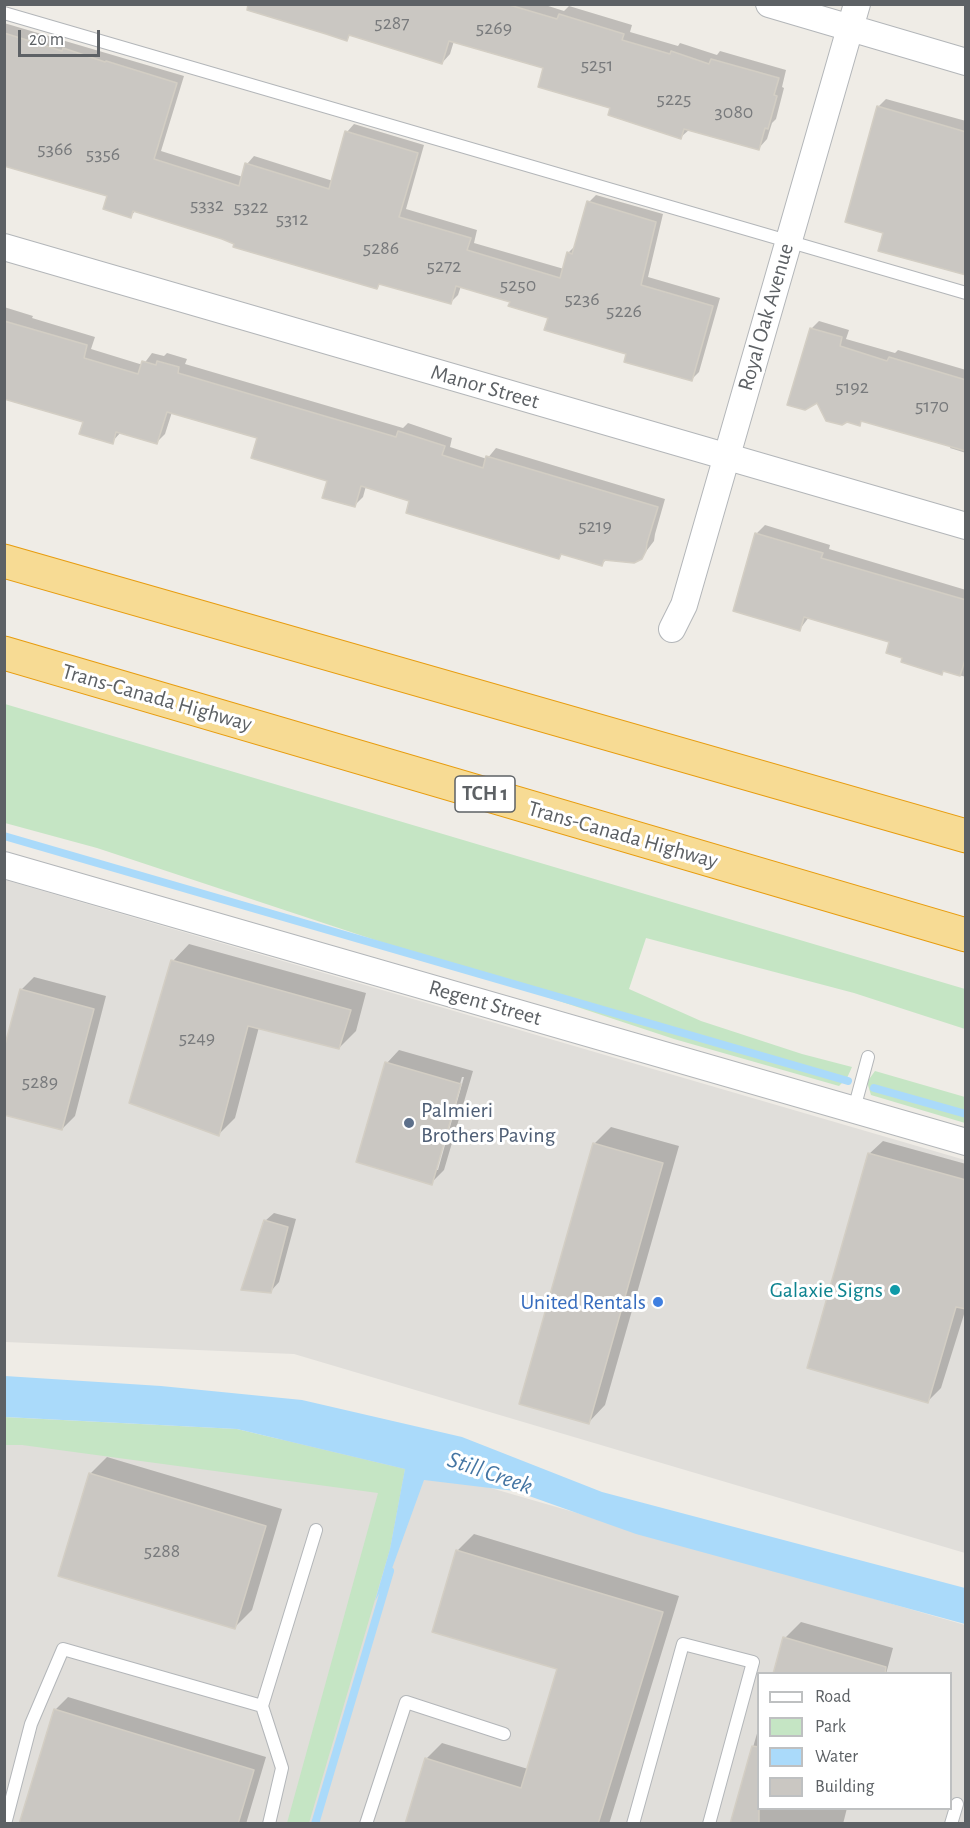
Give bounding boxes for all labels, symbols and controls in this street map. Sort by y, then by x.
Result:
house number: 5287 [374,11,410,35]
house number: 5269 [476,16,512,40]
scale bar [21,18,104,56]
text: 20 m [29,31,64,49]
house number: 5251 [581,53,613,77]
house number: 5225 [657,87,691,111]
house number: 3080 [715,100,753,124]
house number: 5366 [37,137,73,161]
house number: 5356 [86,142,120,166]
house number: 5332 [190,193,224,217]
house number: 5322 [234,195,268,219]
house number: 5312 [276,207,308,231]
house number: 5286 [363,236,399,260]
street label: Royal Oak Avenue [732,240,800,394]
house number: 5272 [427,254,461,278]
house number: 5250 [500,273,536,297]
house number: 5236 [564,287,600,311]
house number: 5226 [606,299,642,323]
street label: Manor Street [428,359,542,415]
house number: 5192 [835,375,869,399]
house number: 5170 [915,394,949,418]
house number: 5219 [578,514,612,538]
street label: Trans-Canada Highway [59,658,255,738]
road number: TCH 1 [455,776,515,812]
street label: Trans-Canada Highway [525,795,721,875]
street label: Regent Street [426,974,544,1032]
house number: 5249 [179,1026,215,1050]
house number: 5289 [22,1070,58,1094]
place label: Palmieri Brothers Paving [421,1097,555,1148]
marker: Palmieri Brothers Paving [402,1116,416,1130]
place label: Galaxie Signs [770,1277,883,1303]
marker: Galaxie Signs [888,1283,902,1297]
place label: United Rentals [520,1289,646,1315]
marker: United Rentals [651,1295,665,1309]
water label: Still Creek [444,1445,536,1501]
house number: 5288 [144,1539,180,1563]
legend [757,1672,952,1810]
text: Road [815,1688,851,1706]
text: Park [815,1718,846,1736]
text: Water [815,1748,858,1766]
text: Building [815,1778,874,1796]

